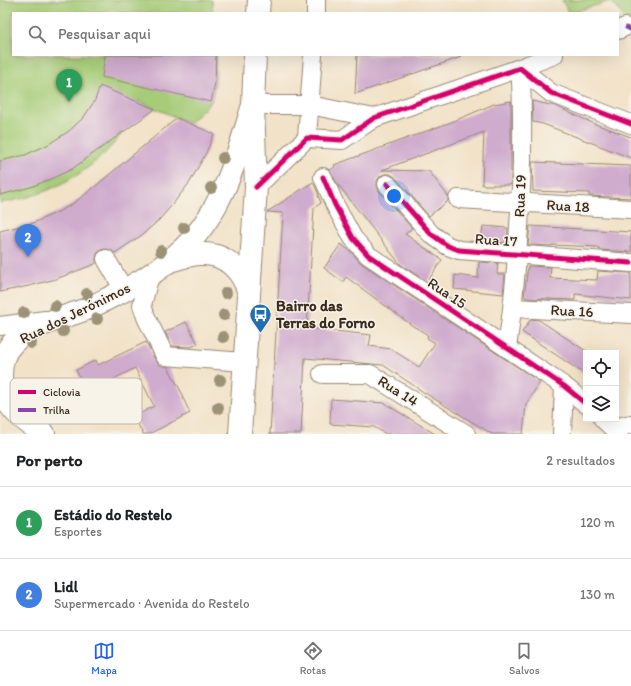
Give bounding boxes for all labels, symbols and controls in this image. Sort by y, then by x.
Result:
search box [12,12,619,56]
icon: search [26,23,48,45]
text: Pesquisar aqui [58,25,151,43]
pin: 1 [56,69,82,102]
street label: Rua 19 [510,174,530,218]
your location [384,186,404,206]
street label: Rua 18 [546,196,590,216]
pin: 2 [15,224,41,257]
street label: Rua 17 [474,230,518,250]
street label: Rua 15 [424,274,470,313]
street label: Rua dos Jerónimos [17,278,134,348]
place label: Bairro das Terras do Forno [275,297,376,332]
street label: Rua 16 [550,301,594,321]
bus stop icon: Bairro das Terras do Forno [248,302,274,335]
map controls [583,350,619,422]
button: locate [583,350,619,386]
street label: Rua 14 [375,372,421,410]
legend [10,378,142,424]
text: Ciclovia [43,386,81,399]
button: layers [583,386,619,422]
text: Trilha [43,404,71,417]
text: Por perto [16,450,83,470]
text: 2 resultados [546,453,615,468]
text: Estádio do Restelo [54,506,172,524]
text: 1 [26,515,32,530]
text: 120 m [580,515,615,530]
text: Esportes [54,524,102,539]
text: Lidl [54,578,78,596]
text: 2 [26,587,32,602]
text: 130 m [580,587,615,602]
text: Supermercado · Avenida do Restelo [54,596,250,611]
tab: Mapa [91,640,117,677]
tab: Rotas [300,640,326,677]
tab: Salvos [509,640,540,677]

